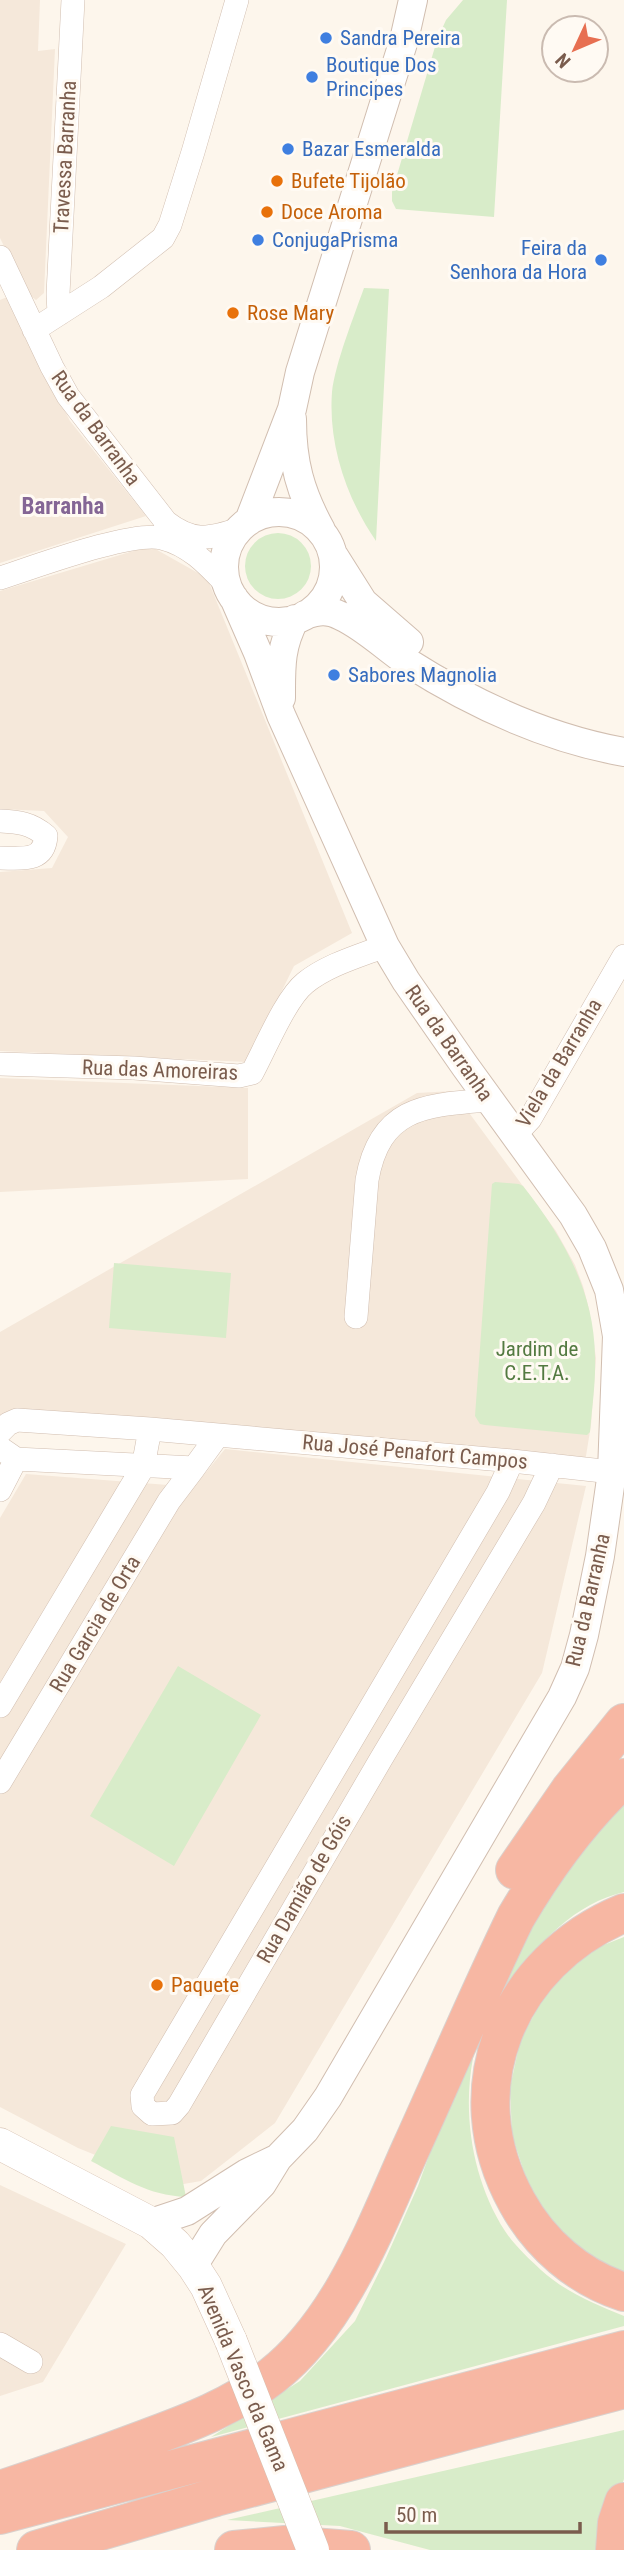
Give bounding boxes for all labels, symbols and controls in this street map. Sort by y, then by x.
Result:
north arrow [540,14,610,84]
place label: Sandra Pereira [340,26,461,50]
marker: Sandra Pereira [318,30,334,46]
text: N [551,48,575,73]
place label: Boutique Dos Principes [326,53,437,101]
marker: Boutique Dos Principes [304,69,320,85]
street label: Travessa Barranha [49,80,81,234]
place label: Bazar Esmeralda [302,137,441,161]
marker: Bazar Esmeralda [280,141,296,157]
place label: Bufete Tijolão [291,169,406,193]
marker: Bufete Tijolão [269,173,285,189]
place label: Doce Aroma [281,200,383,224]
marker: Doce Aroma [259,204,275,220]
place label: ConjugaPrisma [272,228,398,252]
marker: ConjugaPrisma [250,232,266,248]
place label: Feira da Senhora da Hora [450,236,587,284]
marker: Feira da Senhora da Hora [593,252,609,268]
place label: Rose Mary [247,301,334,325]
marker: Rose Mary [225,305,241,321]
street label: Rua da Barranha [46,366,146,490]
district label: Barranha [22,493,105,520]
place label: Sabores Magnolia [348,663,497,687]
marker: Sabores Magnolia [326,667,342,683]
street label: Rua da Barranha [400,980,498,1106]
street label: Viela da Barranha [511,994,607,1132]
street label: Rua das Amoreiras [82,1055,238,1085]
park label: Jardim de C.E.T.A. [496,1337,578,1385]
street label: Rua José Penafort Campos [301,1430,529,1474]
street label: Rua da Barranha [561,1531,615,1669]
street label: Rua Garcia de Orta [45,1551,145,1697]
street label: Rua Damião de Góis [252,1811,356,1967]
place label: Paquete [171,1973,239,1997]
marker: Paquete [149,1977,165,1993]
street label: Avenida Vasco da Gama [193,2281,293,2475]
scale bar [386,2490,580,2534]
text: 50 m [396,2503,437,2527]

